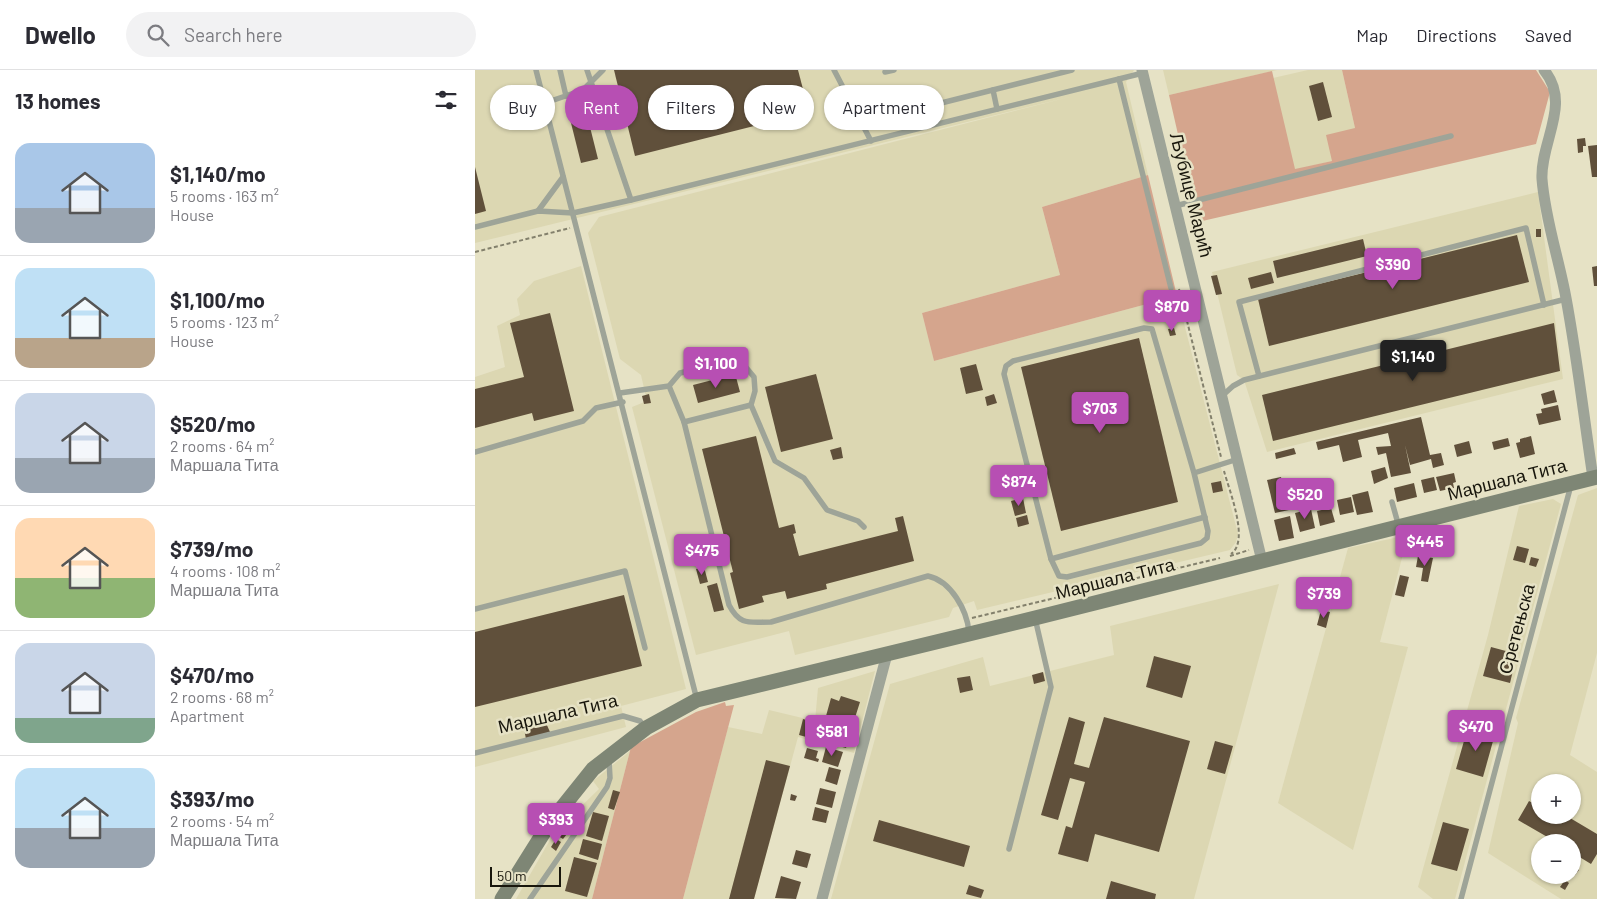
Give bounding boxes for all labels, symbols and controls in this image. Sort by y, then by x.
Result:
search box [126,12,476,57]
text: Dwello [25,20,96,49]
icon: search [144,21,172,49]
text: Search here [184,23,283,46]
text: Map [1356,24,1388,46]
text: Directions [1416,24,1497,46]
text: Saved [1525,24,1572,46]
chip: Buy [490,85,555,130]
chip: Rent [565,85,638,130]
chip: Filters [648,85,734,130]
chip: New [744,85,814,130]
chip: Apartment [824,85,944,130]
icon: filters [432,86,460,114]
text: 13 homes [15,88,100,113]
street label: Љубице Марић [1166,130,1218,259]
text: $1,140/mo [170,161,266,186]
icon: home [55,163,115,223]
text: 5 rooms · 163 m² [170,186,279,205]
text: House [170,205,214,224]
pin: $390 [1363,248,1423,290]
text: $390 [1375,254,1411,273]
text: $1,100/mo [170,287,265,312]
icon: home [55,288,115,348]
pin: $870 [1142,290,1202,332]
text: $870 [1155,296,1189,315]
text: 5 rooms · 123 m² [170,312,279,331]
text: House [170,331,214,350]
pin: $1,140 [1372,340,1454,382]
pin: $1,100 [675,346,757,389]
text: $1,140 [1391,346,1435,365]
text: $1,100 [695,353,737,372]
pin: $703 [1070,392,1130,434]
text: $703 [1083,398,1117,417]
text: $520/mo [170,411,256,436]
icon: home [55,413,115,473]
text: 2 rooms · 64 m² [170,436,274,455]
street label: Маршала Тита [1445,453,1570,504]
text: Маршала Тита [170,455,279,474]
pin: $874 [989,464,1049,507]
text: $874 [1001,471,1037,490]
pin: $520 [1275,478,1335,520]
text: $520 [1287,484,1323,503]
pin: $445 [1395,524,1455,567]
text: $445 [1406,531,1444,550]
pin: $475 [672,534,732,576]
text: $739/mo [170,536,253,561]
icon: home [55,538,115,598]
text: $475 [685,540,719,559]
street label: Маршала Тита [1053,552,1178,603]
text: 4 rooms · 108 m² [170,561,281,580]
pin: $739 [1294,576,1354,619]
text: Маршала Тита [170,580,279,599]
street label: Сретењска [1493,580,1539,676]
text: $739 [1307,583,1341,602]
text: $470/mo [170,662,254,687]
icon: home [55,663,115,723]
text: 2 rooms · 68 m² [170,687,274,706]
street label: Маршала Тита [496,688,621,737]
text: Apartment [170,706,245,725]
pin: $470 [1446,710,1506,752]
pin: $581 [802,714,862,757]
text: $470 [1459,716,1493,735]
text: $581 [816,721,848,740]
map controls [1531,774,1581,884]
button: + [1531,774,1581,824]
text: $393/mo [170,786,254,811]
icon: home [55,788,115,848]
pin: $393 [526,802,586,845]
text: $393 [539,809,573,828]
text: 2 rooms · 54 m² [170,811,274,830]
text: Маршала Тита [170,830,279,849]
button: − [1531,834,1581,884]
scale bar [490,864,561,887]
text: 50 m [497,867,526,884]

